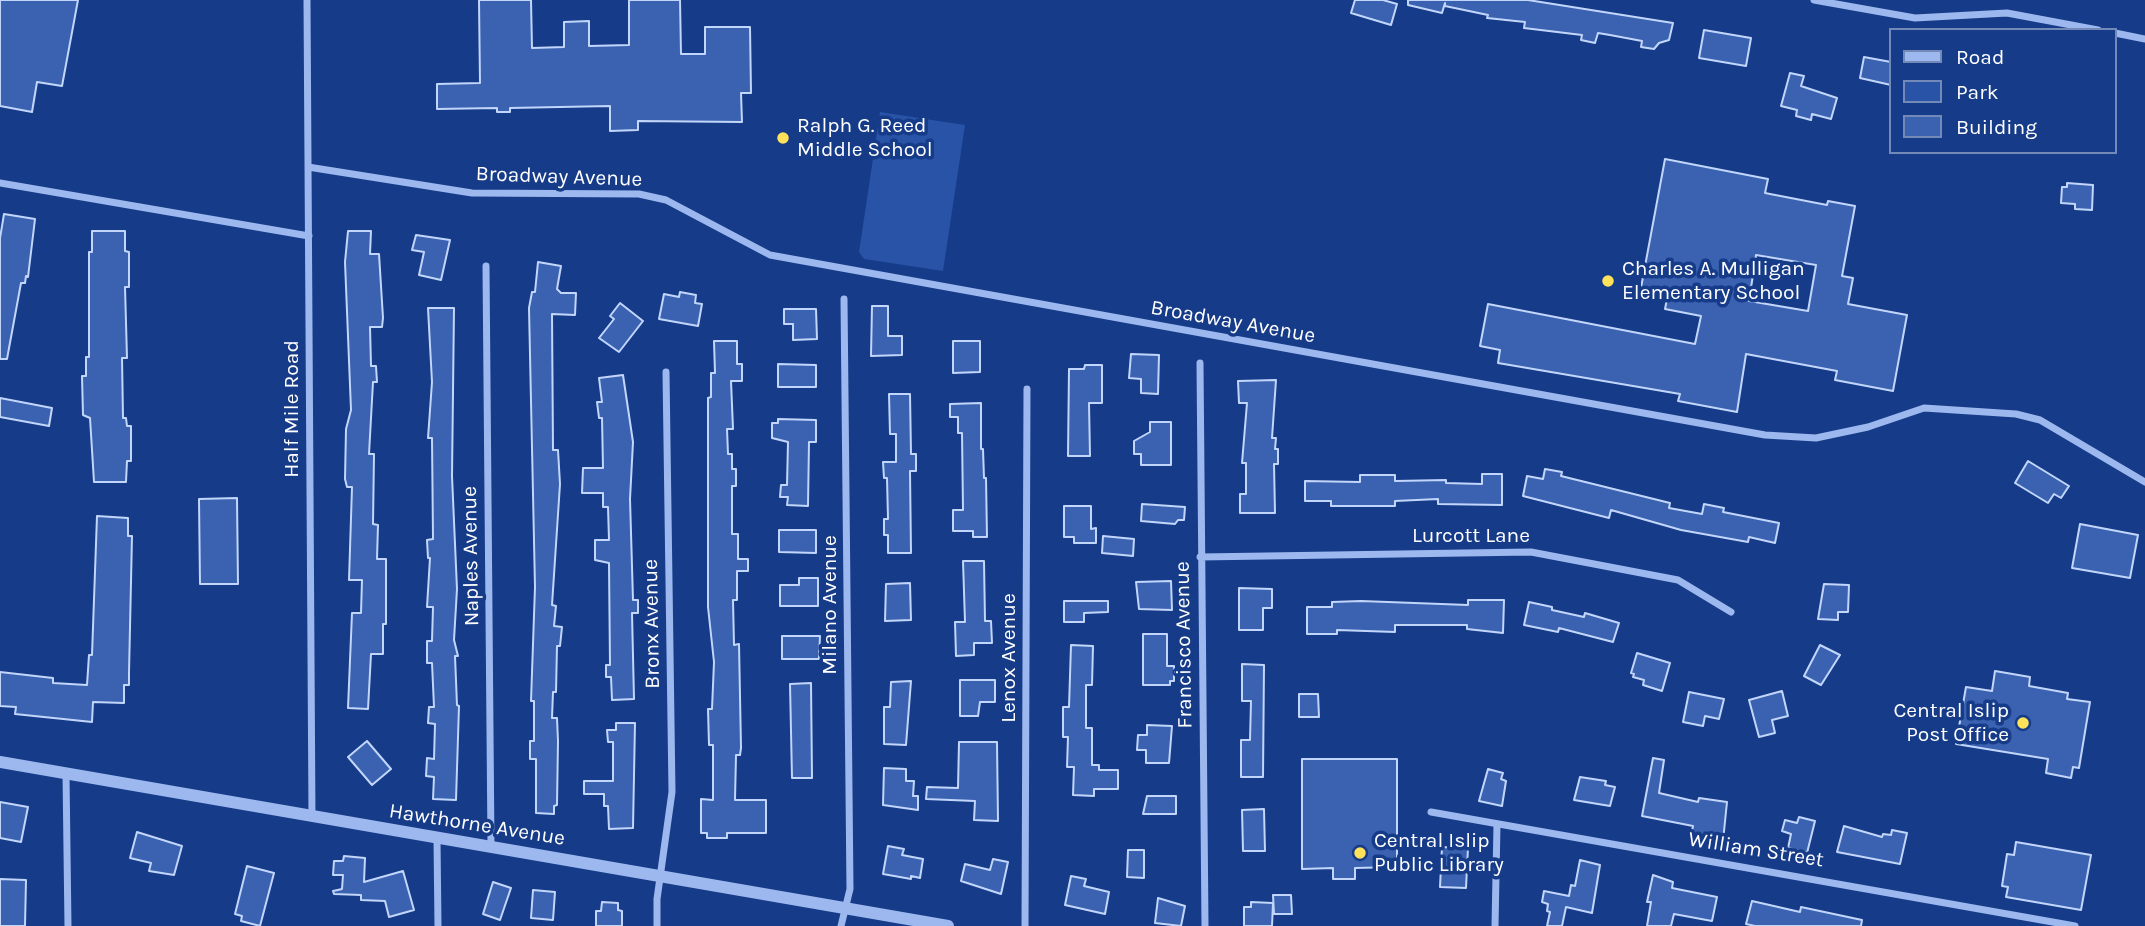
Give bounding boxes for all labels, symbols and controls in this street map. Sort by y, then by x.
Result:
legend [1890,28,2117,154]
text: Road [1956,45,2004,69]
text: Park [1956,80,1999,104]
place label: Ralph G. Reed Middle School [797,113,933,163]
text: Building [1956,115,2037,139]
marker: Ralph G. Reed Middle School [775,130,791,146]
street label: Broadway Avenue [475,161,643,193]
place label: Charles A. Mulligan Elementary School [1622,256,1805,306]
marker: Charles A. Mulligan Elementary School [1600,273,1616,289]
street label: Broadway Avenue [1149,295,1317,349]
street label: Half Mile Road [279,340,305,478]
street label: Naples Avenue [457,486,485,626]
street label: Lurcott Lane [1412,523,1530,549]
street label: Milano Avenue [817,535,843,675]
street label: Bronx Avenue [638,559,666,689]
street label: Francisco Avenue [1170,561,1198,729]
street label: Lenox Avenue [996,593,1022,723]
place label: Central Islip Post Office [1893,698,2009,748]
marker: Central Islip Post Office [2015,715,2031,731]
street label: Hawthorne Avenue [387,799,567,851]
street label: William Street [1686,827,1826,873]
place label: Central Islip Public Library [1374,828,1504,878]
marker: Central Islip Public Library [1352,845,1368,861]

